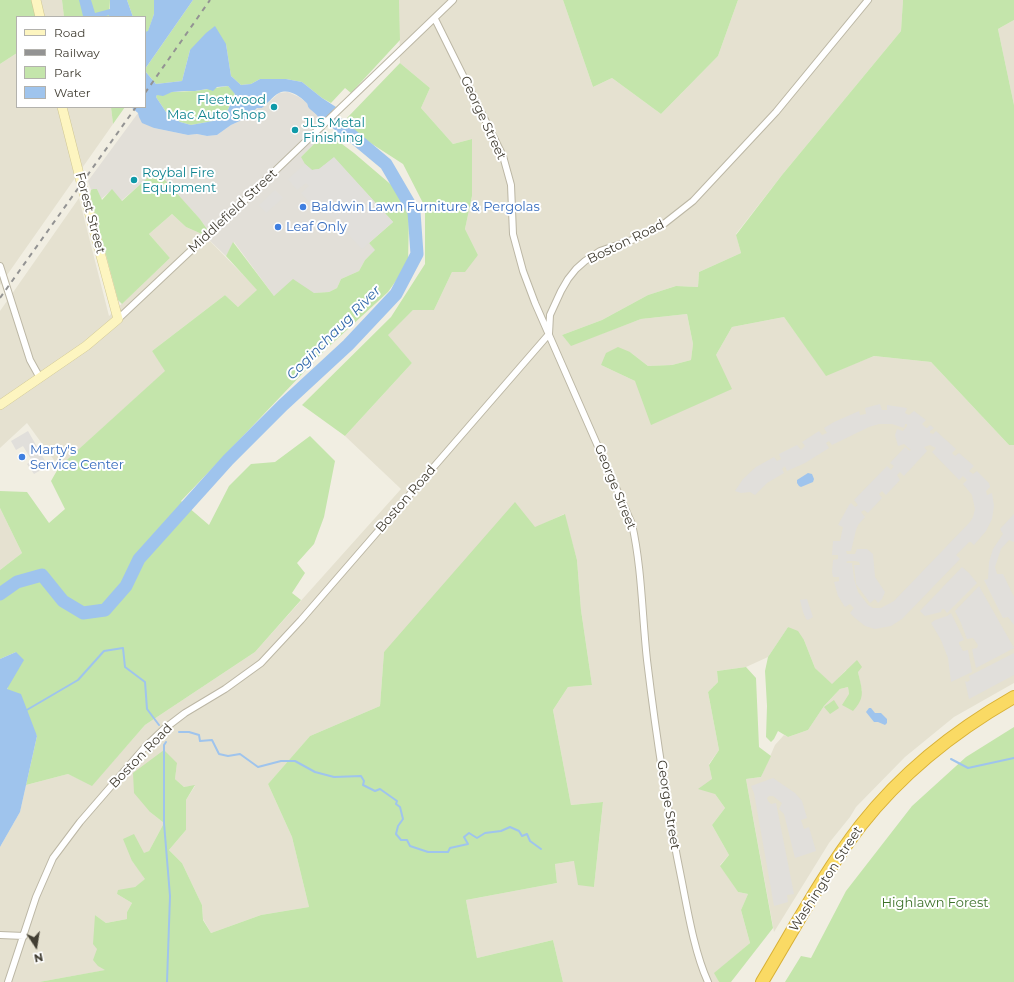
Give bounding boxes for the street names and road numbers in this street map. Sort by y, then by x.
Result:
street label: George Street [457,74,509,162]
street label: Middlefield Street [185,166,281,256]
street label: Forest Street [72,171,108,255]
street label: Boston Road [585,217,667,267]
street label: George Street [591,442,639,532]
street label: Boston Road [373,462,439,536]
street label: Boston Road [106,720,176,792]
street label: George Street [653,759,683,851]
street label: Washington Street [786,823,866,935]

